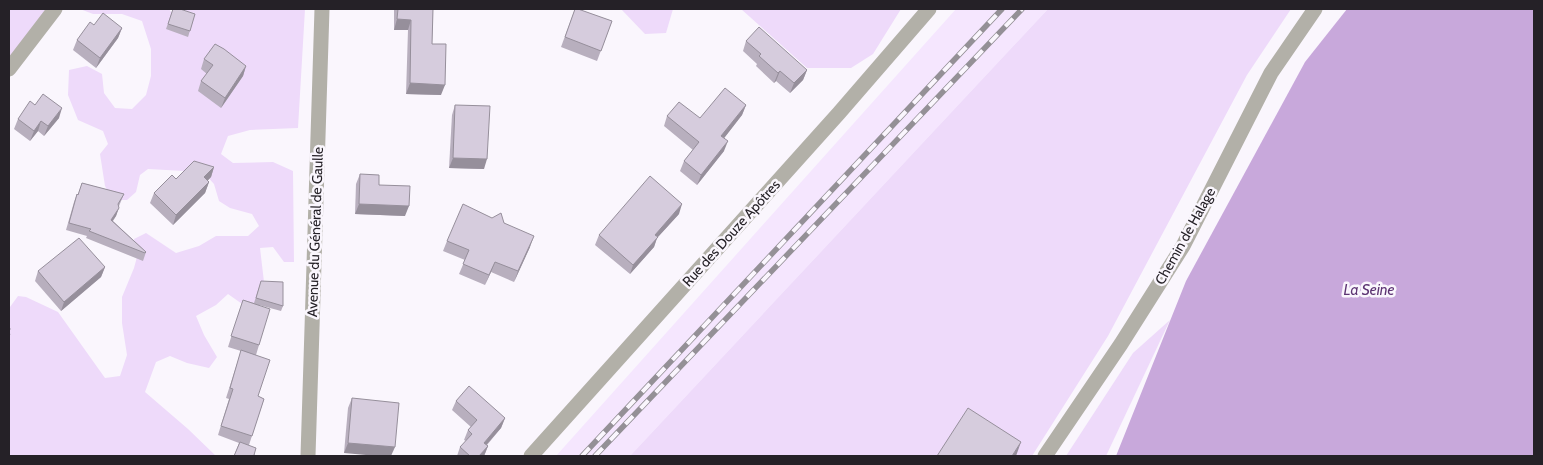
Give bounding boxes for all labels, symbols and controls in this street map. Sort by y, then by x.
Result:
street label: Avenue du Général de Gaulle [303,147,327,317]
street label: Rue des Douze Apôtres [678,176,784,290]
street label: Chemin de Halage [1151,184,1219,288]
water label: La Seine [1344,281,1395,299]

